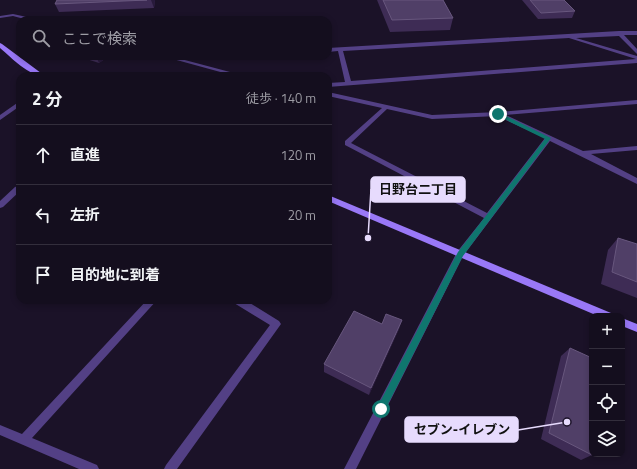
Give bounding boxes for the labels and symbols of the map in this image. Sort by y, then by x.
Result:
route end [489,105,507,123]
callout: 日野台二丁目 [371,177,465,202]
text: 日野台二丁目 [379,179,457,199]
route start [372,400,390,418]
callout: セブン-イレブン [405,417,518,442]
text: セブン-イレブン [414,419,510,439]

